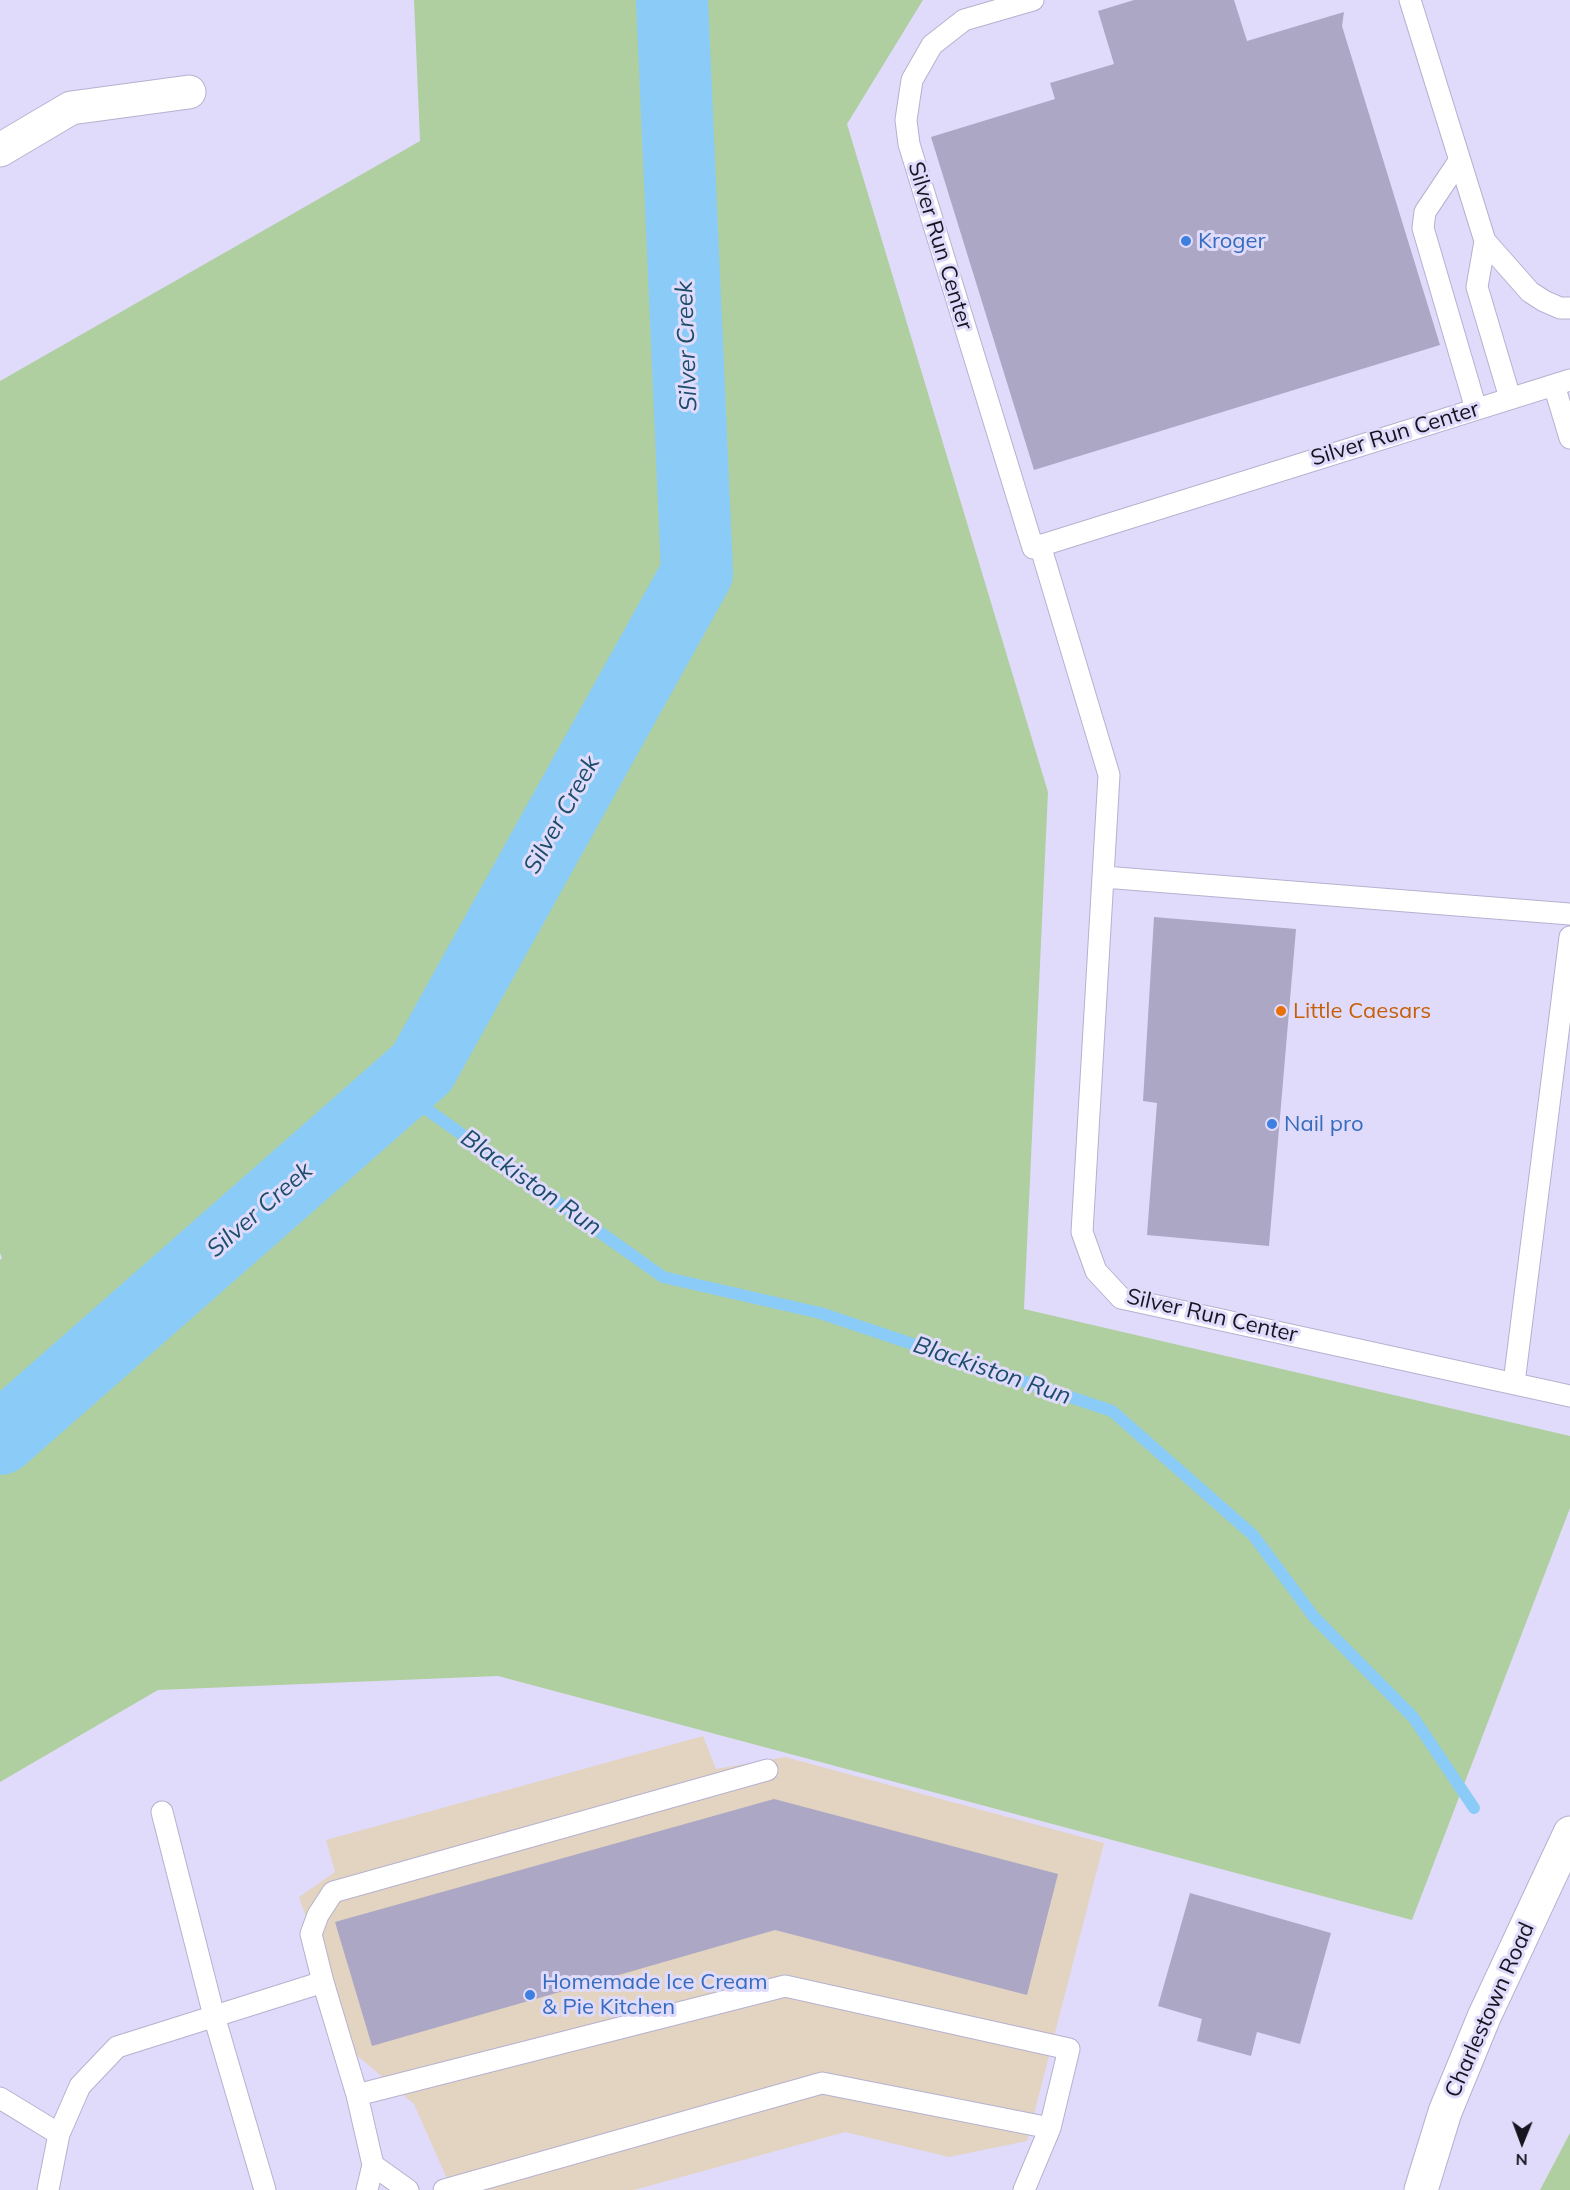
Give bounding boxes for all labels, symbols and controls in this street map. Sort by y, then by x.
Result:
street label: Silver Run Center [902,159,978,333]
place label: Kroger [1198,228,1266,254]
marker: Kroger [1179,234,1193,248]
water label: Silver Creek [670,280,704,412]
street label: Silver Run Center [1308,396,1482,472]
water label: Silver Creek [518,751,606,879]
place label: Little Caesars [1293,998,1431,1024]
marker: Little Caesars [1274,1004,1288,1018]
place label: Nail pro [1284,1111,1363,1137]
marker: Nail pro [1265,1117,1279,1131]
water label: Blackiston Run [455,1124,607,1242]
water label: Silver Creek [201,1156,319,1264]
street label: Silver Run Center [1124,1283,1300,1349]
water label: Blackiston Run [909,1331,1075,1411]
street label: Charlestown Road [1440,1918,1540,2102]
place label: Homemade Ice Cream & Pie Kitchen [542,1969,768,2020]
marker: Homemade Ice Cream & Pie Kitchen [523,1988,537,2002]
north arrow [1492,2112,1552,2172]
text: N [1515,2150,1528,2170]

